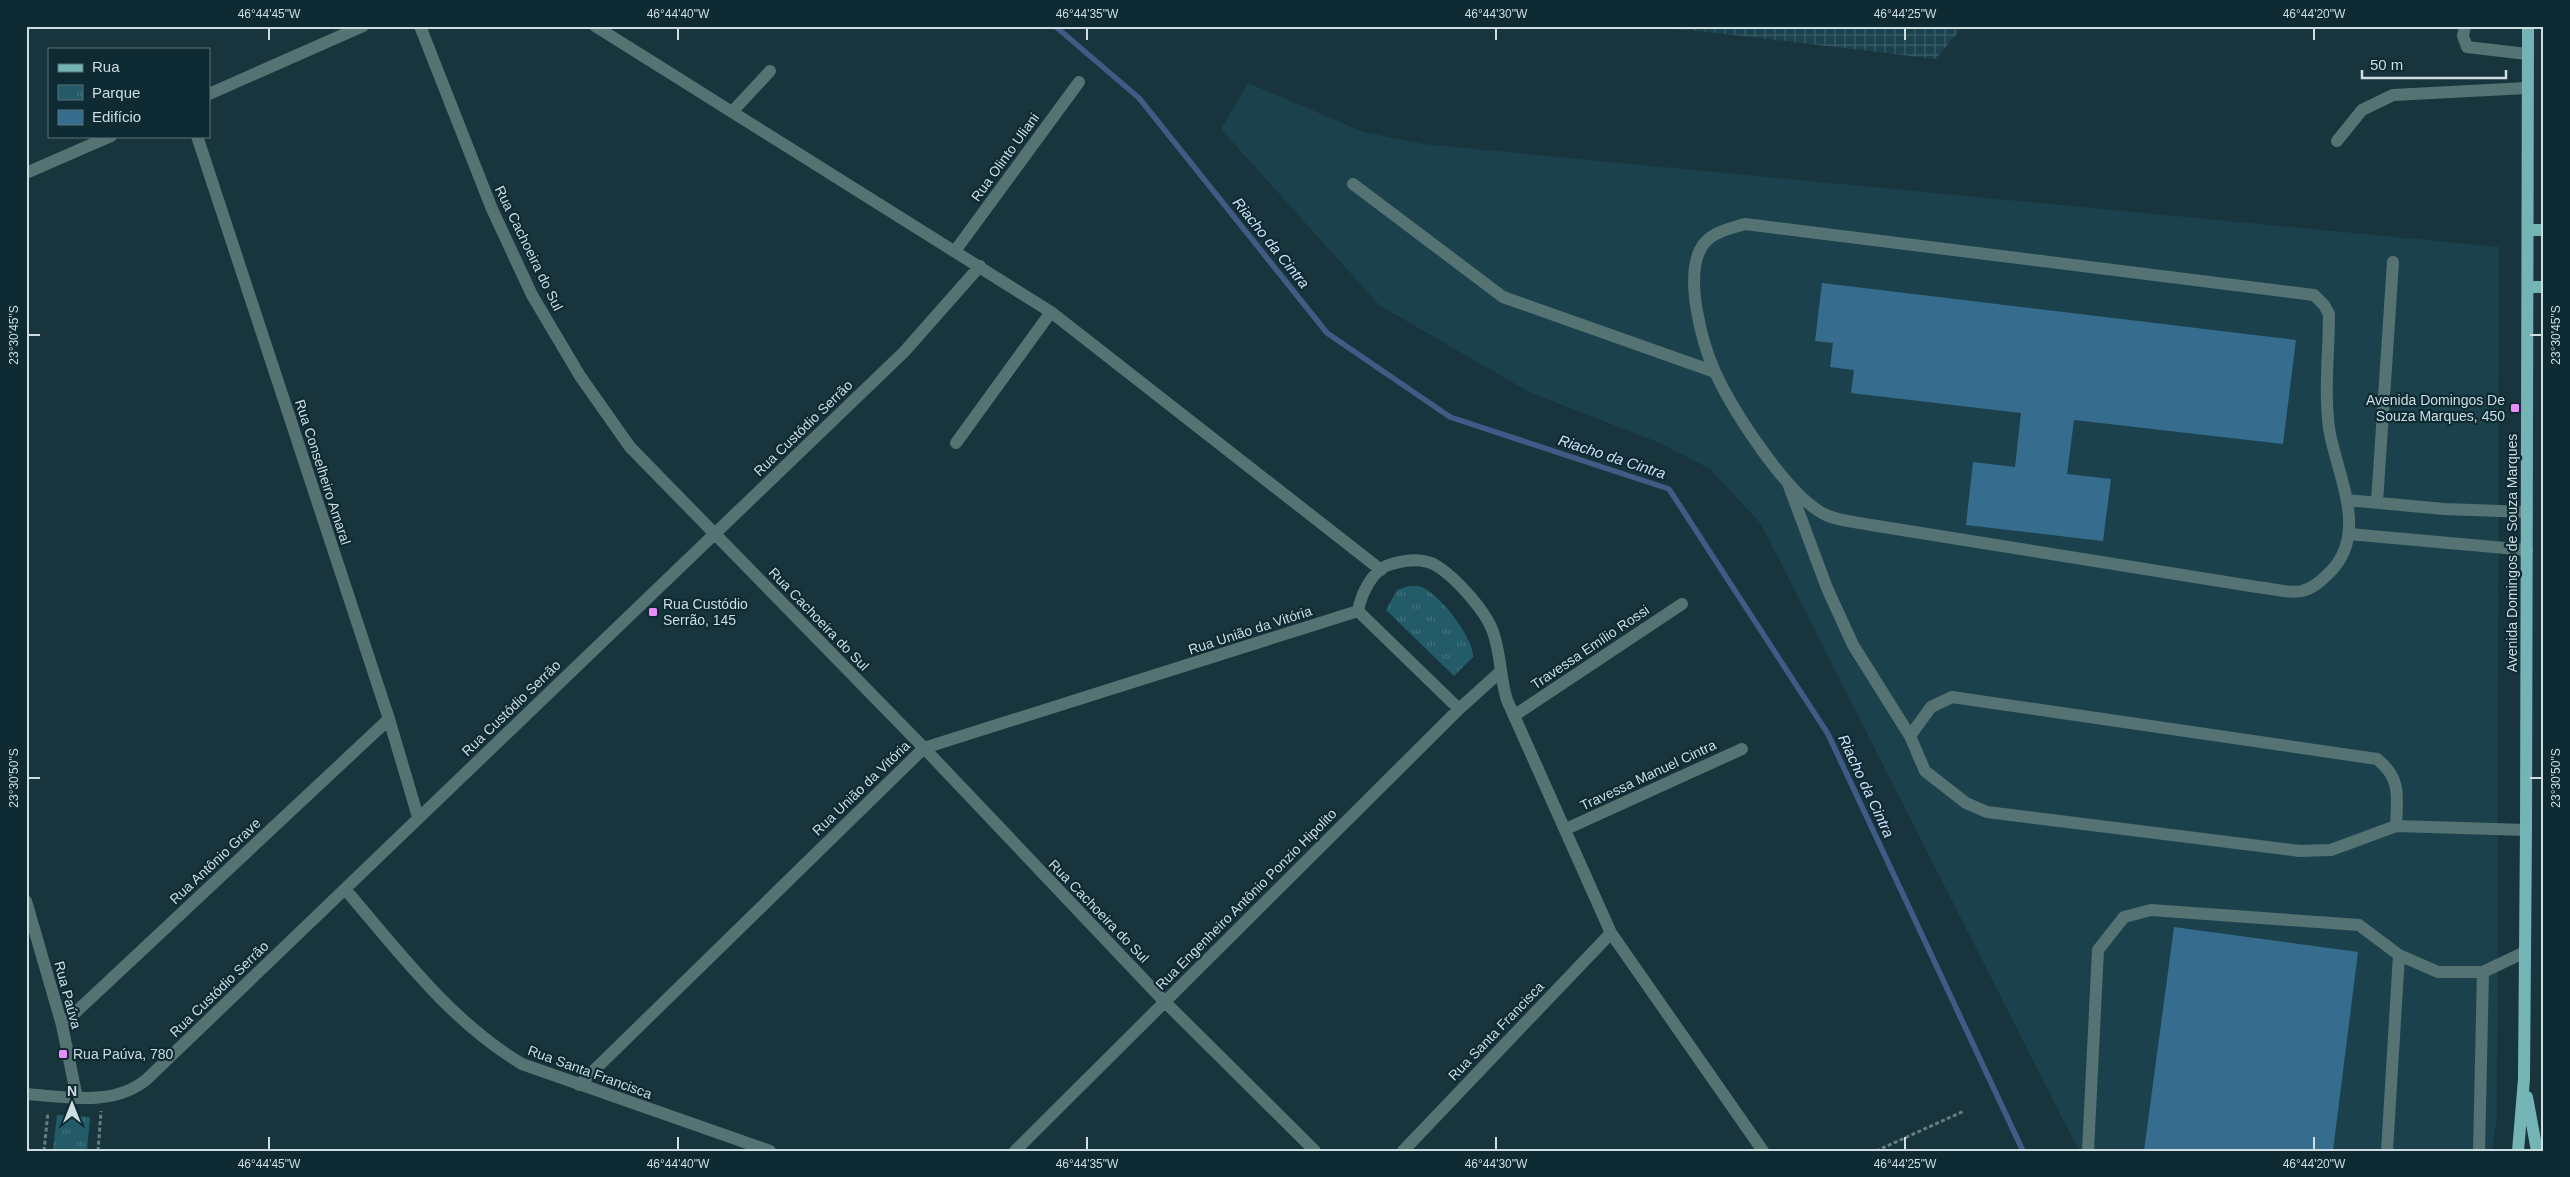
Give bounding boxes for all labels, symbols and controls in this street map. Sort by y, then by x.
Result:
text: 46°44'45"W [238,7,301,21]
text: 46°44'40"W [647,7,710,21]
text: 46°44'35"W [1056,7,1119,21]
text: 46°44'30"W [1465,7,1528,21]
text: 46°44'25"W [1874,7,1937,21]
text: 46°44'20"W [2283,7,2346,21]
legend [48,48,210,138]
scale bar [2362,48,2506,80]
text: 50 m [2370,56,2403,73]
text: Rua [92,58,120,75]
text: Parque [92,84,140,101]
text: Edifício [92,108,141,125]
street label: Rua Olinto Uliani [968,110,1042,204]
street label: Rua Cachoeira do Sul [492,183,566,313]
water label: Riacho da Cintra [1230,194,1313,291]
text: 23°30'45"S [7,305,21,365]
text: 23°30'45"S [2549,305,2563,365]
street label: Rua Custódio Serrão [750,377,856,479]
place label: Avenida Domingos De Souza Marques, 450 [2366,392,2505,424]
street label: Rua Conselheiro Amaral [292,397,354,547]
marker: Avenida Domingos De Souza Marques, 450 [2509,402,2521,414]
water label: Riacho da Cintra [1556,431,1668,482]
street label: Avenida Domingos de Souza Marques [2504,434,2520,672]
street label: Rua Cachoeira do Sul [766,564,872,674]
place label: Rua Custódio Serrão, 145 [663,596,748,628]
street label: Rua União da Vitória [1186,602,1314,658]
street label: Travessa Emílio Rossi [1528,602,1652,692]
marker: Rua Custódio Serrão, 145 [647,606,659,618]
street label: Rua Custódio Serrão [458,657,564,759]
water label: Riacho da Cintra [1835,732,1898,840]
street label: Travessa Manuel Cintra [1578,736,1719,814]
street label: Rua União da Vitória [809,737,913,839]
text: 23°30'50"S [7,748,21,808]
text: 23°30'50"S [2549,748,2563,808]
street label: Rua Engenheiro Antônio Ponzio Hipolito [1152,805,1340,993]
street label: Rua Antônio Grave [166,815,264,907]
street label: Rua Cachoeira do Sul [1046,856,1152,966]
street label: Rua Custódio Serrão [166,938,272,1040]
street label: Rua Paúva [51,959,85,1031]
street label: Rua Santa Francisca [1445,978,1547,1084]
street label: Rua Santa Francisca [526,1042,654,1102]
place label: Rua Paúva, 780 [73,1046,174,1062]
marker: Rua Paúva, 780 [57,1048,69,1060]
north arrow [48,1080,98,1130]
text: N [67,1083,77,1099]
text: 46°44'45"W [238,1157,301,1171]
text: 46°44'40"W [647,1157,710,1171]
text: 46°44'35"W [1056,1157,1119,1171]
text: 46°44'30"W [1465,1157,1528,1171]
text: 46°44'25"W [1874,1157,1937,1171]
text: 46°44'20"W [2283,1157,2346,1171]

